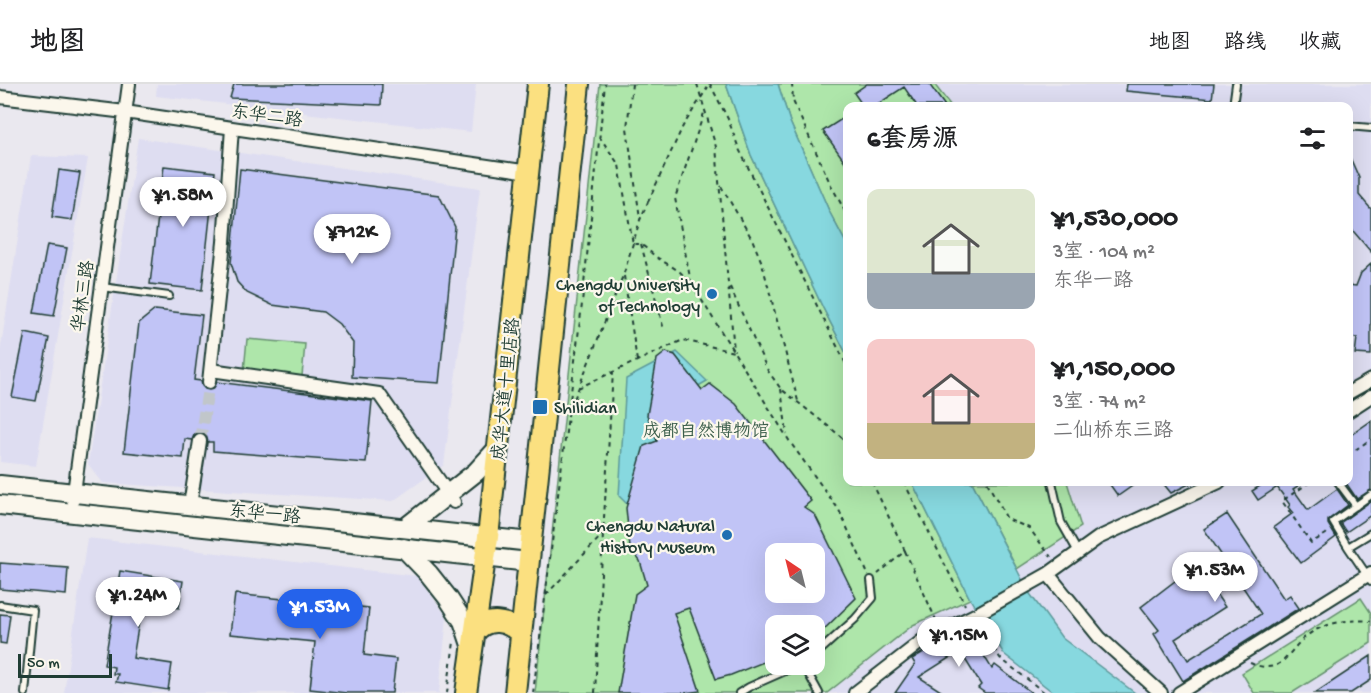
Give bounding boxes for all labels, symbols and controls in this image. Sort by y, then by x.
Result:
text: 地图 [30,28,86,61]
text: 地图 [1149,32,1191,57]
text: 路线 [1224,32,1266,57]
text: 收藏 [1299,32,1341,57]
street label: 东华二路 [230,101,304,133]
icon: filters [1296,122,1329,155]
text: 6套房源 [867,126,958,157]
pin: ¥1.58M [134,177,232,228]
text: ¥1.58M [154,185,212,208]
text: ¥1,530,000 [1053,205,1178,236]
icon: home [915,213,987,285]
pin: ¥712K [310,214,394,265]
text: ¥712K [328,222,376,245]
text: 3室 · 104 m² [1053,242,1155,265]
street label: 华林三路 [68,259,100,333]
text: 东华一路 [1053,271,1133,294]
place label: Chengdu University of Technology [556,276,700,318]
marker: Chengdu University of Technology [705,287,719,301]
street label: 成华大道十里店路 [489,316,525,462]
text: ¥1,150,000 [1053,355,1175,386]
icon: home [915,363,987,435]
text: 3室 · 74 m² [1053,392,1146,415]
marker: Shilidian [531,398,549,416]
place label: Shilidian [554,399,617,420]
park label: 成都自然博物馆 [643,421,769,443]
text: 二仙桥东三路 [1053,421,1173,444]
street label: 东华一路 [228,500,302,530]
place label: Chengdu Natural History Museum [586,517,715,559]
marker: Chengdu Natural History Museum [720,528,734,542]
north arrow [765,543,825,603]
map controls [765,543,825,675]
pin: ¥1.53M [1166,552,1264,603]
text: ¥1.53M [1186,560,1244,583]
pin: ¥1.24M [89,577,187,628]
text: ¥1.24M [110,585,166,608]
pin: ¥1.53M [271,589,369,640]
text: ¥1.53M [291,597,349,620]
button: layers [765,615,825,675]
pin: ¥1.15M [910,617,1008,668]
text: ¥1.15M [931,625,987,648]
scale bar [18,651,112,678]
text: 50 m [27,655,60,674]

